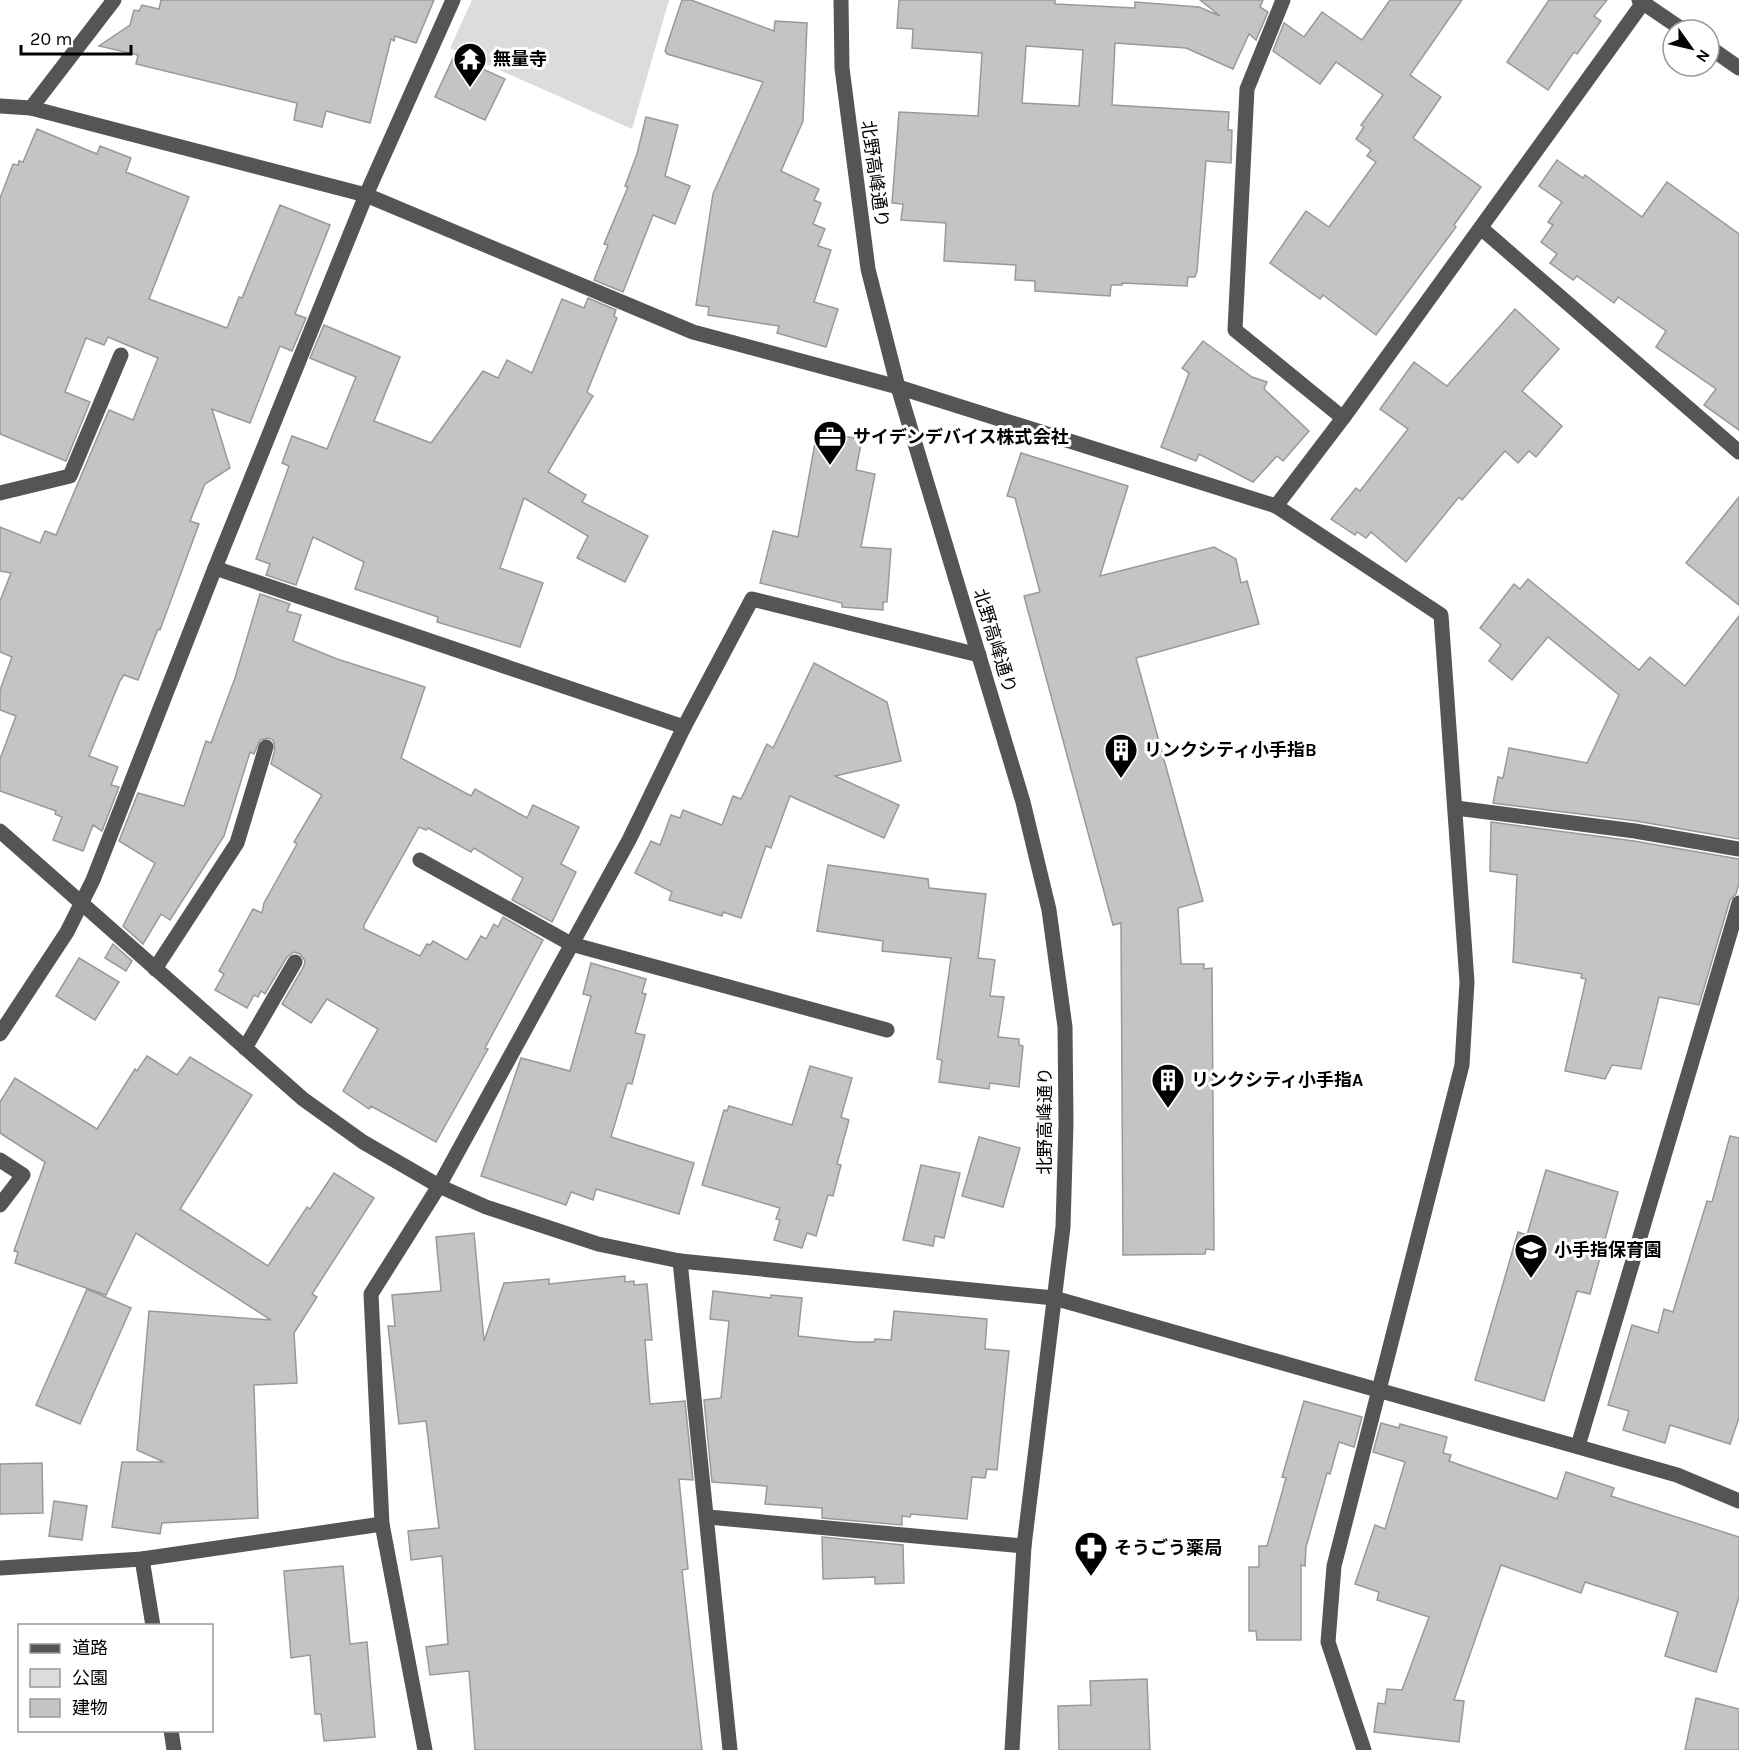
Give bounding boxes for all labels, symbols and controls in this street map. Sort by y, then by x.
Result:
scale bar [21,18,130,56]
north arrow [1661,18,1721,78]
text: 20 m [30,28,72,50]
temple icon: 無量寺 [452,41,488,88]
text: N [1692,46,1714,66]
place label: 無量寺 [493,48,547,70]
street label: 北野高峰通り [857,119,893,229]
office icon: サイデンデバイス株式会社 [812,419,848,466]
place label: サイデンデバイス株式会社 [853,426,1068,448]
street label: 北野高峰通り [969,586,1021,696]
building icon: リンクシティ小手指B [1103,732,1139,779]
place label: リンクシティ小手指B [1144,739,1317,761]
building icon: リンクシティ小手指A [1150,1062,1186,1109]
street label: 北野高峰通り [1034,1067,1056,1175]
place label: リンクシティ小手指A [1191,1069,1363,1091]
school or university icon: 小手指保育園 [1513,1232,1549,1279]
place label: 小手指保育園 [1554,1239,1662,1261]
pharmacy icon: そうごう薬局 [1073,1530,1109,1577]
place label: そうごう薬局 [1114,1537,1222,1559]
legend [18,1624,213,1732]
text: 道路 [72,1637,108,1659]
text: 公園 [72,1667,108,1689]
text: 建物 [72,1697,108,1719]

